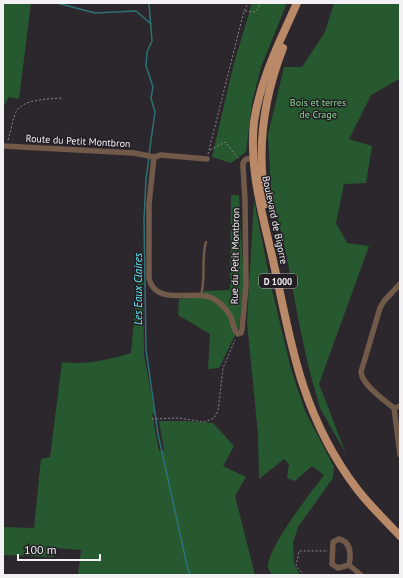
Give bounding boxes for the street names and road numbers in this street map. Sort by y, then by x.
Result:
street label: Route du Petit Montbron [25,132,131,150]
street label: Boulevard de Bigorre [259,175,291,265]
street label: Rue du Petit Montbron [228,208,242,304]
road number: D 1000 [259,274,297,288]

